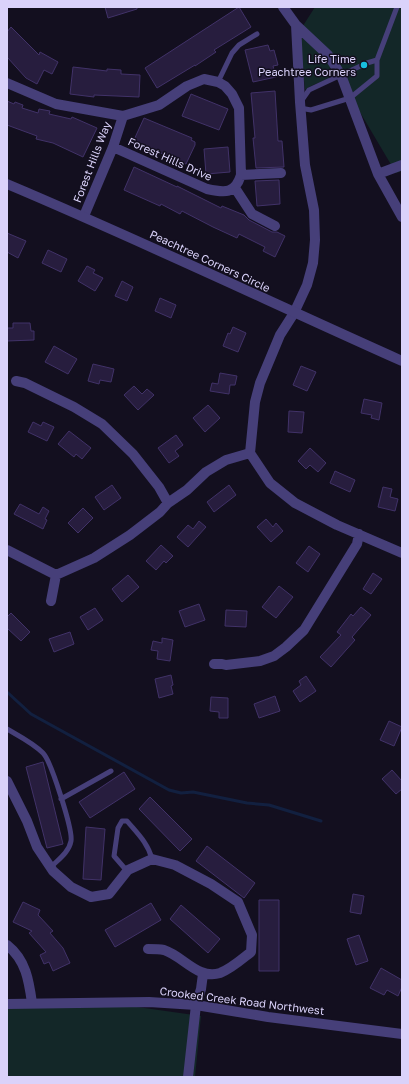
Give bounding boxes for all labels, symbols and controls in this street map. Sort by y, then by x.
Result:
place label: Life Time Peachtree Corners [258,52,356,78]
marker: Life Time Peachtree Corners [359,60,369,70]
street label: Forest Hills Way [70,119,113,204]
street label: Forest Hills Drive [126,134,214,183]
street label: Peachtree Corners Circle [148,227,272,294]
street label: Crooked Creek Road Northwest [159,984,325,1017]

